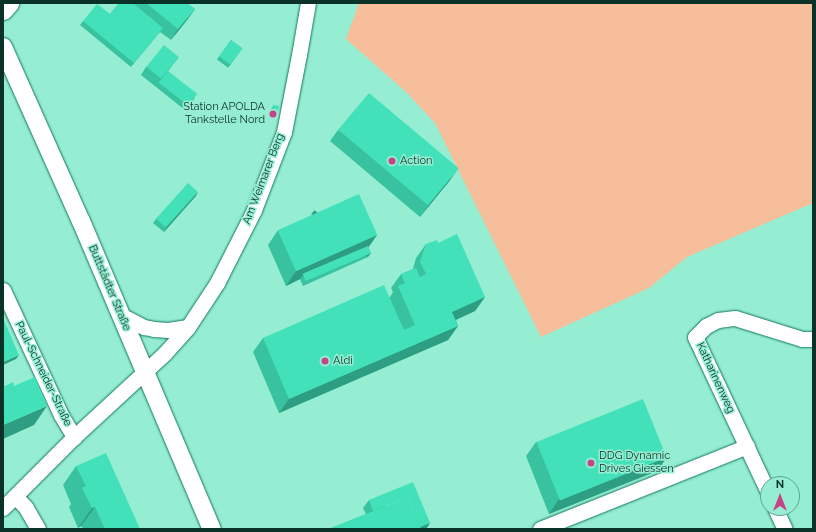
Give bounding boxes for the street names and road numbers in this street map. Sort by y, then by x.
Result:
street label: Am Weimarer Berg [240,131,288,227]
street label: Buttstädter Straße [85,243,133,333]
street label: Paul-Schneider-Straße [12,319,74,429]
street label: Katharinenweg [693,341,737,415]

